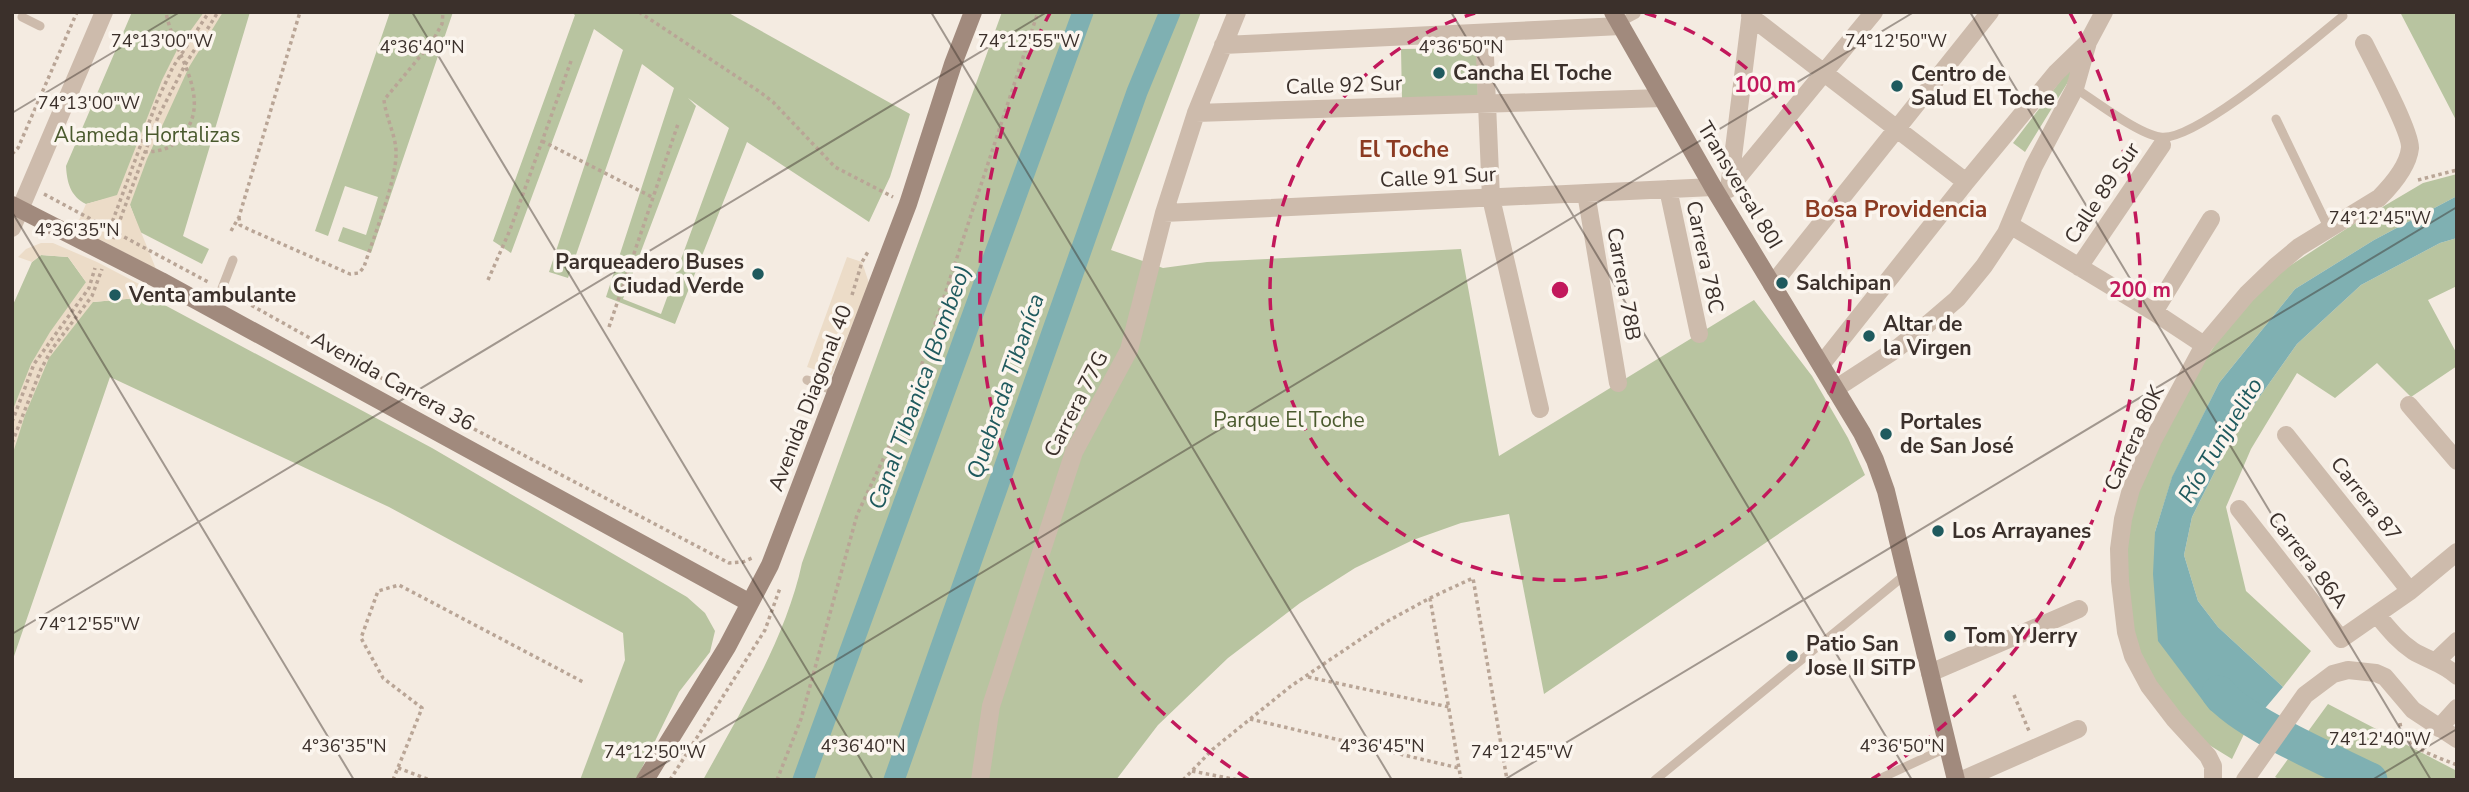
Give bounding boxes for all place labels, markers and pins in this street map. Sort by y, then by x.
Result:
place label: Cancha El Toche [1453,59,1612,87]
place label: Centro de Salud El Toche [1911,60,2055,112]
marker: Cancha El Toche [1431,65,1447,81]
marker: Centro de Salud El Toche [1889,78,1905,94]
place label: Parqueadero Buses Ciudad Verde [555,248,744,300]
marker: Parqueadero Buses Ciudad Verde [750,266,766,282]
place label: Salchipan [1796,269,1891,297]
marker: Salchipan [1774,275,1790,291]
centre of rings [1548,278,1572,302]
place label: Venta ambulante [128,281,296,309]
marker: Venta ambulante [107,287,123,303]
place label: Altar de la Virgen [1883,310,1972,362]
marker: Altar de la Virgen [1861,328,1877,344]
place label: Portales de San José [1900,408,2014,460]
marker: Portales de San José [1878,426,1894,442]
place label: Los Arrayanes [1952,517,2091,545]
marker: Los Arrayanes [1930,523,1946,539]
place label: Tom Y Jerry [1964,622,2078,650]
marker: Tom Y Jerry [1942,628,1958,644]
place label: Patio San Jose II SiTP [1805,630,1916,682]
marker: Patio San Jose II SiTP [1784,648,1800,664]

